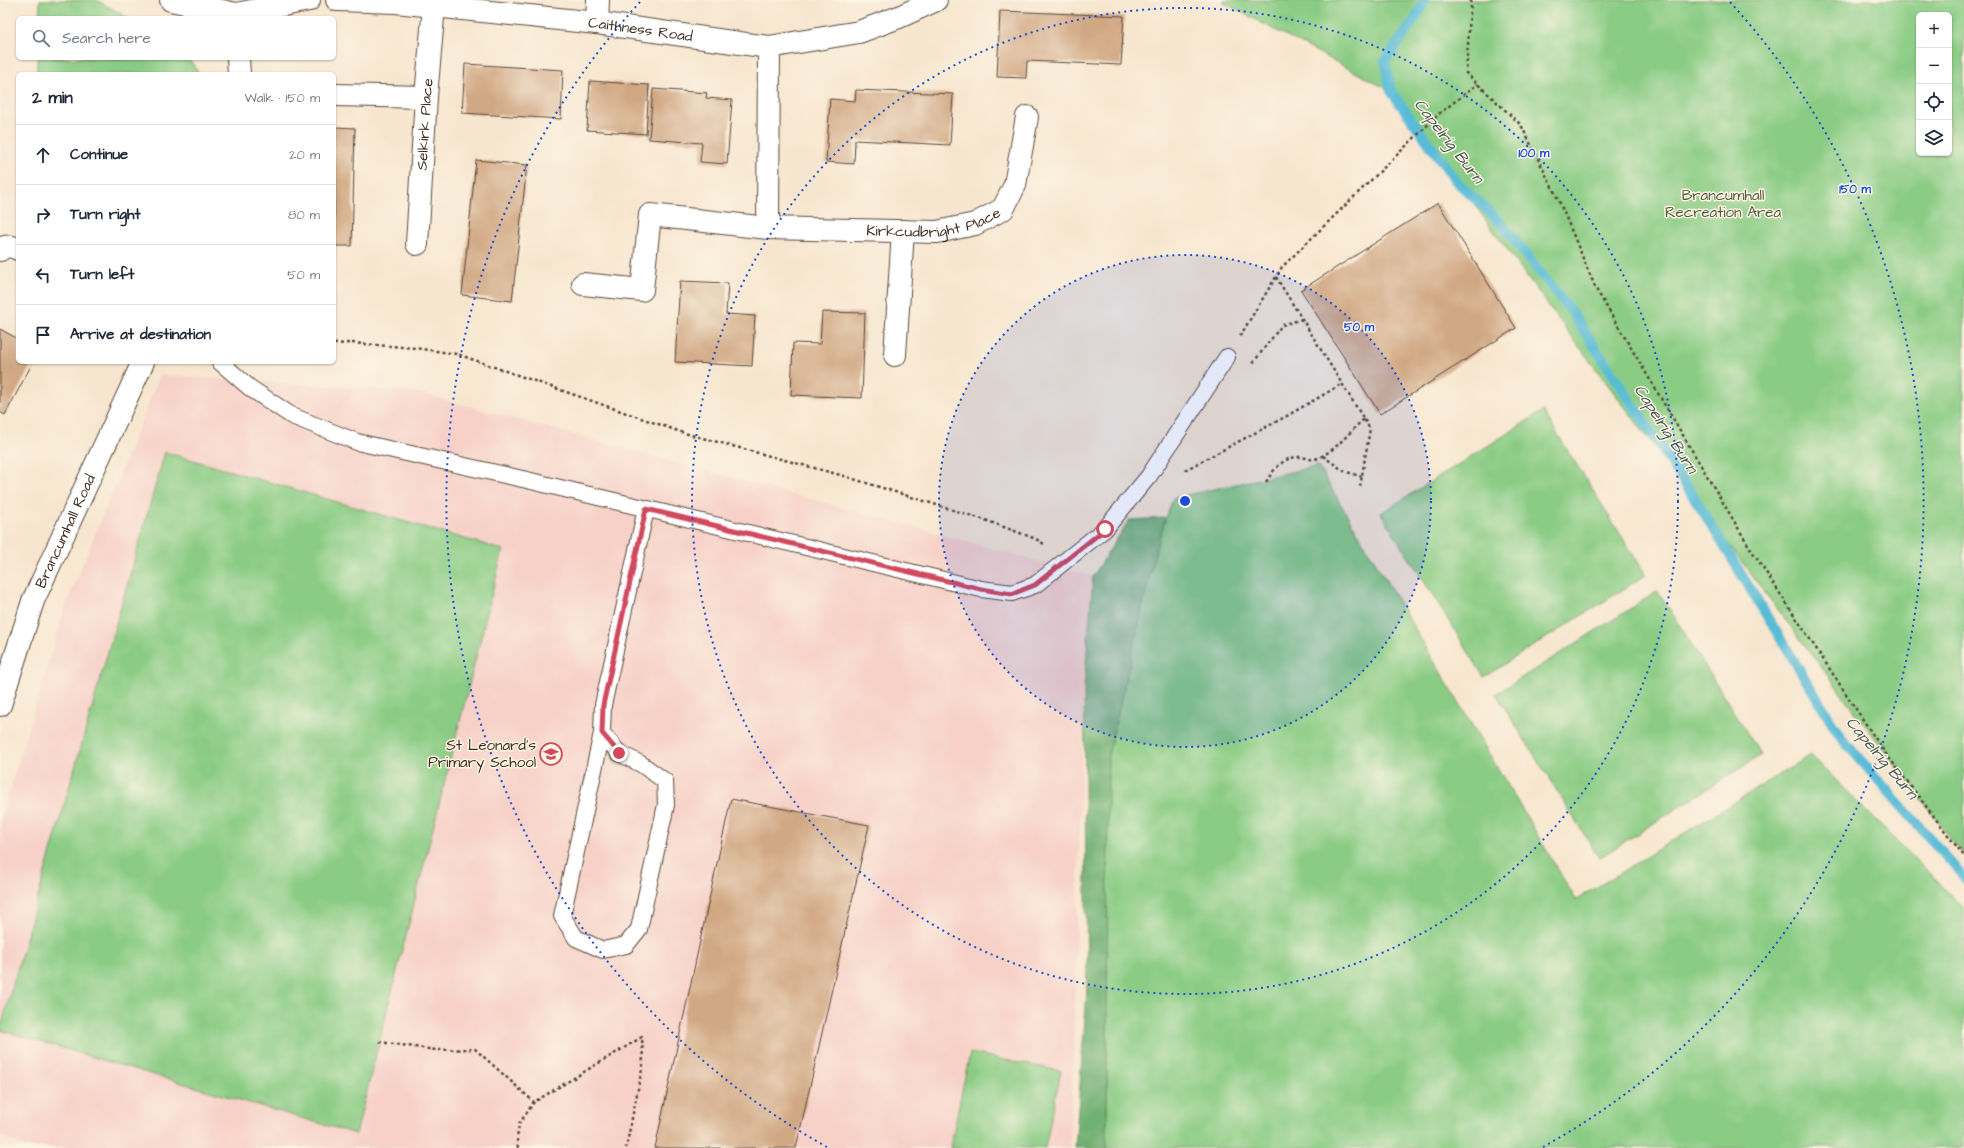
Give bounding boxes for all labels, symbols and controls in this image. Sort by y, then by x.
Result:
street label: Caithness Road [587,12,694,47]
map controls [1916,12,1952,156]
button: + [1916,12,1952,48]
search box [16,16,336,60]
icon: search [30,27,52,49]
text: Search here [62,28,151,49]
button: − [1916,48,1952,84]
street label: Selkirk Place [411,77,438,171]
button: locate [1916,84,1952,120]
text: 2 min [32,86,73,110]
text: Walk · 150 m [245,89,320,107]
water label: Capelrig Burn [1408,94,1490,190]
button: layers [1916,120,1952,156]
icon: ahead [32,144,54,166]
text: Continue [70,144,128,165]
text: 100 m [1519,145,1550,162]
text: 20 m [289,146,320,164]
text: 150 m [1839,181,1872,198]
park label: Brancumhall Recreation Area [1665,185,1781,223]
street label: Kirkcudbright Place [866,202,1004,243]
icon: right [32,204,54,226]
text: Turn right [70,204,141,225]
text: 80 m [288,206,320,224]
icon: left [32,264,54,286]
text: Turn left [70,264,134,285]
text: 50 m [287,266,320,284]
text: 50 m [1344,319,1375,336]
icon: arrive [32,324,54,346]
text: Arrive at destination [70,324,211,345]
water label: Capelrig Burn [1628,380,1704,480]
street label: Brancumhall Road [30,471,101,592]
centre of rings [1178,494,1192,508]
route start [1096,520,1114,538]
water label: Capelrig Burn [1840,712,1924,806]
place label: St Leonard's Primary School [428,735,536,774]
school or university icon: St Leonard's Primary School [538,741,564,767]
route end [610,744,628,762]

